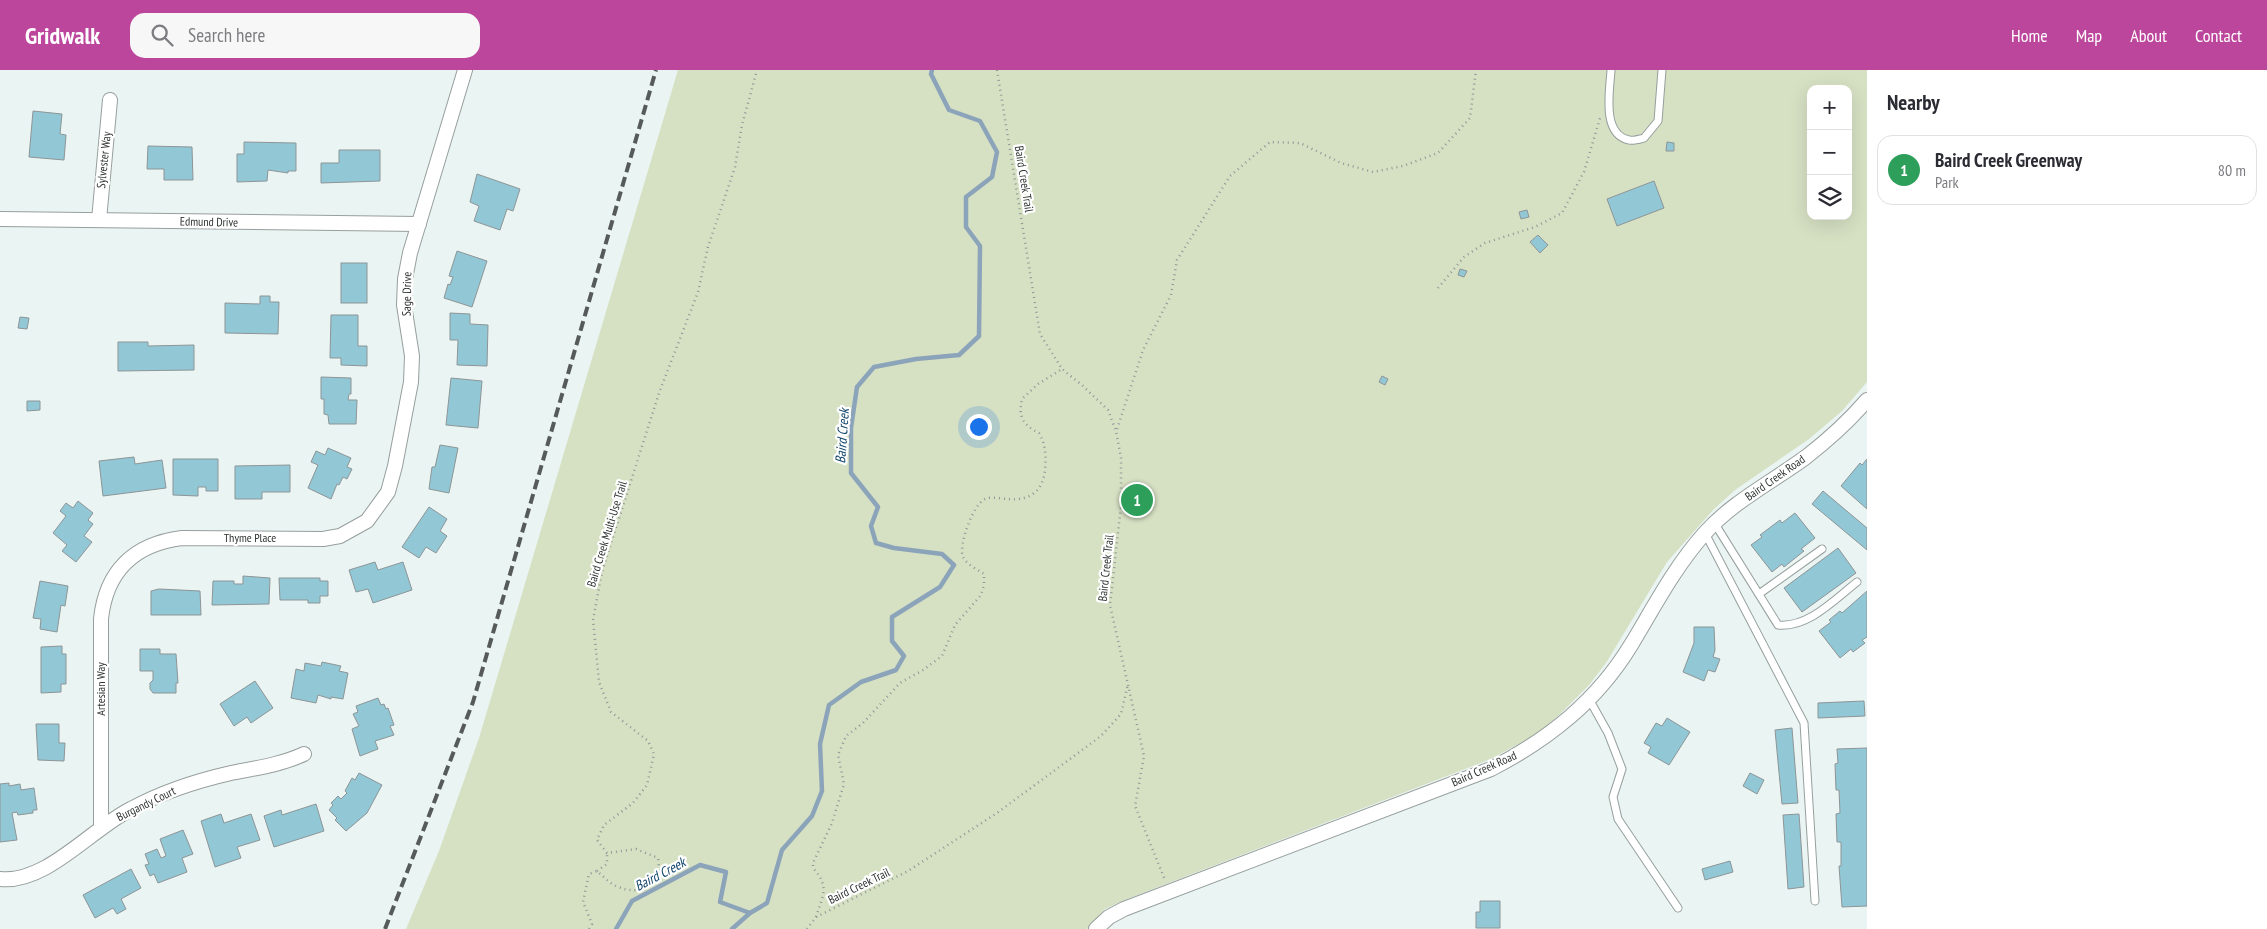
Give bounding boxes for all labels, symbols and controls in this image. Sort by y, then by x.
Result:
search box [130,13,480,58]
text: Gridwalk [25,20,100,51]
icon: search [148,21,176,49]
text: Search here [188,23,265,47]
text: Home [2011,24,2048,47]
text: Map [2076,24,2102,47]
text: About [2130,24,2167,47]
text: Contact [2195,24,2242,47]
map controls [1807,85,1852,220]
button: + [1807,85,1852,130]
text: Nearby [1887,89,1940,116]
street label: Sylvester Way [93,130,114,189]
button: − [1807,130,1852,175]
street label: Baird Creek Trail [1012,145,1037,213]
text: Baird Creek Greenway [1935,148,2082,172]
text: 1 [1900,160,1908,180]
text: 80 m [2218,160,2246,180]
text: Park [1935,172,1959,192]
button: layers [1807,175,1852,220]
street label: Edmund Drive [180,213,238,230]
street label: Sage Drive [399,272,414,316]
water label: Baird Creek [831,406,853,464]
your location [966,414,992,440]
street label: Baird Creek Road [1742,451,1808,504]
street label: Baird Creek Multi-Use Trail [583,479,630,589]
pin: 1 [1121,481,1153,519]
street label: Thyme Place [224,530,276,545]
street label: Baird Creek Trail [1095,534,1116,602]
street label: Artesian Way [93,662,108,716]
street label: Baird Creek Road [1449,747,1519,790]
street label: Burgandy Court [114,783,178,824]
water label: Baird Creek [631,852,690,895]
street label: Baird Creek Trail [825,864,892,907]

